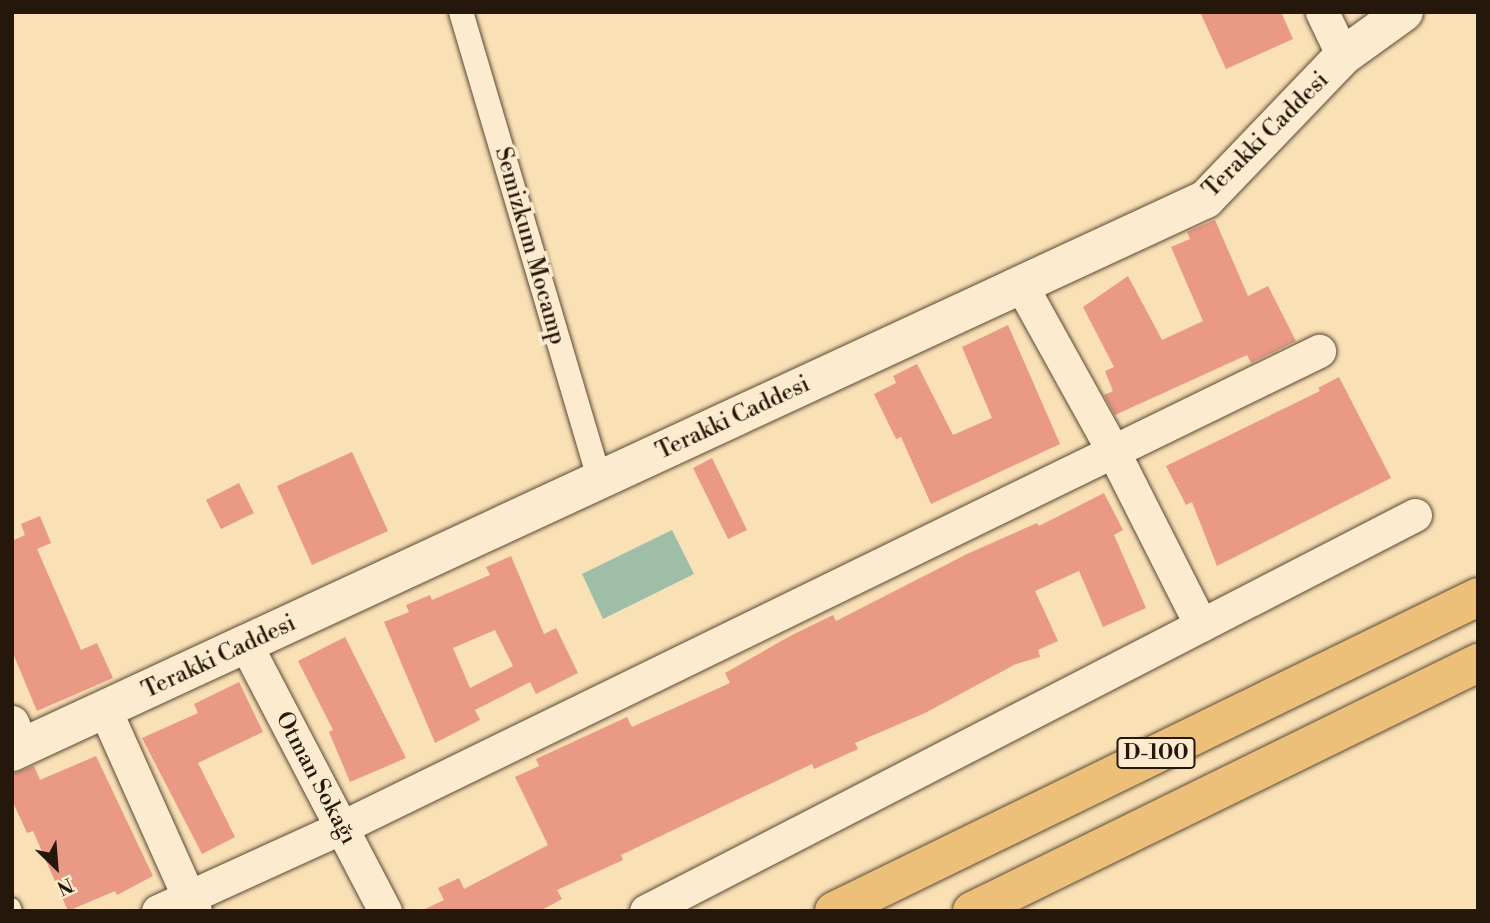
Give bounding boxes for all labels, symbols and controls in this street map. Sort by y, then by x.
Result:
street label: Terakki Caddesi [1197,66,1335,204]
street label: Semizkum Mocamp [489,144,571,348]
street label: Terakki Caddesi [652,370,814,466]
street label: Terakki Caddesi [138,609,300,705]
street label: Otman Sokağı [269,707,363,849]
road number: D-100 [1116,736,1196,770]
north arrow [21,832,91,902]
text: N [53,872,77,900]

